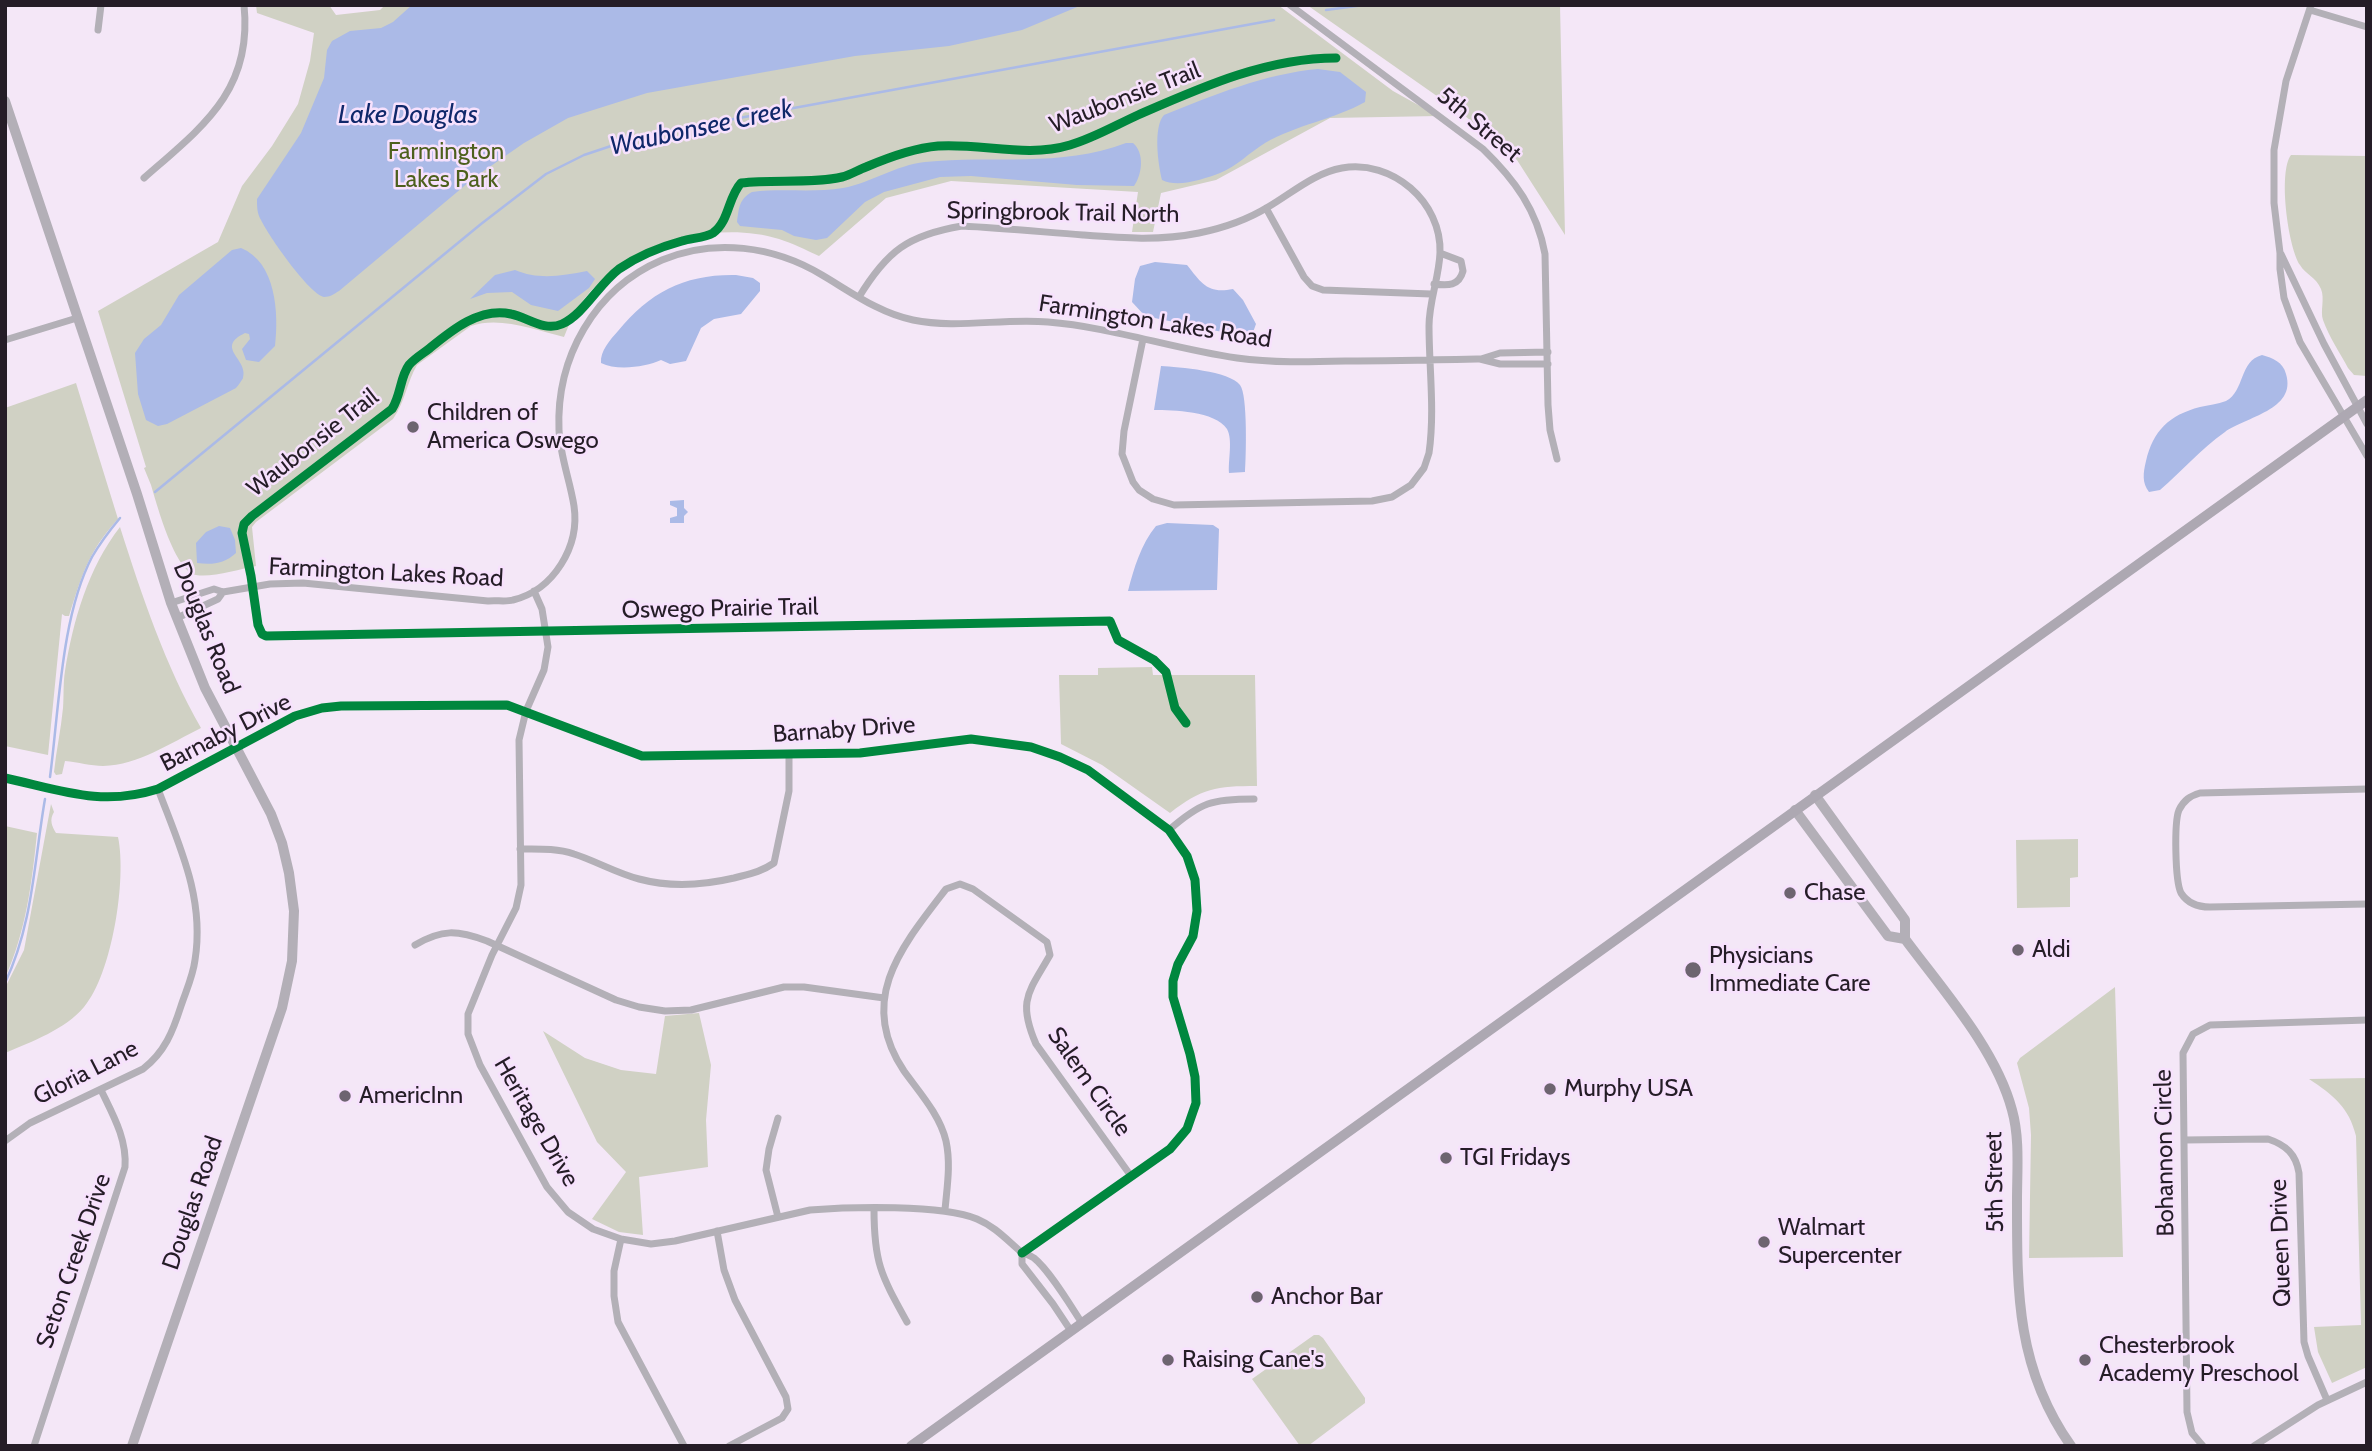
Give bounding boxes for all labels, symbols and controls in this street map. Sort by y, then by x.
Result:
street label: Waubonsie Trail [1046,56,1204,140]
street label: 5th Street [1431,81,1527,169]
water label: Waubonsee Creek [607,93,795,163]
water label: Lake Douglas [338,99,478,131]
park label: Farmington Lakes Park [388,138,504,194]
street label: Springbrook Trail North [946,197,1180,229]
street label: Farmington Lakes Road [1037,289,1273,355]
street label: Waubonsie Trail [242,383,384,503]
place label: Children of America Oswego [427,399,599,455]
marker: Children of America Oswego [405,419,421,435]
street label: Farmington Lakes Road [268,552,504,594]
street label: Douglas Road [166,558,246,698]
street label: Oswego Prairie Trail [621,593,819,625]
street label: Barnaby Drive [156,688,296,778]
street label: Barnaby Drive [772,711,916,749]
place label: Chase [1804,879,1866,907]
marker: Chase [1782,885,1798,901]
place label: Aldi [2032,936,2071,964]
place label: Physicians Immediate Care [1709,942,1871,998]
marker: Aldi [2010,942,2026,958]
marker: Physicians Immediate Care [1683,960,1703,980]
street label: Salem Circle [1041,1022,1137,1142]
street label: Gloria Lane [29,1034,143,1112]
street label: Heritage Drive [487,1052,585,1192]
street label: Bohannon Circle [2149,1069,2181,1237]
place label: Murphy USA [1564,1075,1693,1103]
marker: Murphy USA [1542,1081,1558,1097]
place label: AmericInn [359,1082,463,1110]
marker: AmericInn [337,1088,353,1104]
street label: 5th Street [1980,1131,2010,1233]
street label: Douglas Road [157,1132,229,1274]
place label: TGI Fridays [1460,1144,1570,1172]
marker: TGI Fridays [1438,1150,1454,1166]
street label: Seton Creek Drive [31,1170,117,1352]
street label: Queen Drive [2264,1178,2298,1308]
place label: Walmart Supercenter [1778,1214,1901,1270]
marker: Walmart Supercenter [1756,1234,1772,1250]
place label: Anchor Bar [1271,1283,1383,1311]
marker: Anchor Bar [1249,1289,1265,1305]
place label: Chesterbrook Academy Preschool [2099,1332,2299,1388]
place label: Raising Cane's [1182,1346,1324,1374]
marker: Raising Cane's [1160,1352,1176,1368]
marker: Chesterbrook Academy Preschool [2077,1352,2093,1368]

